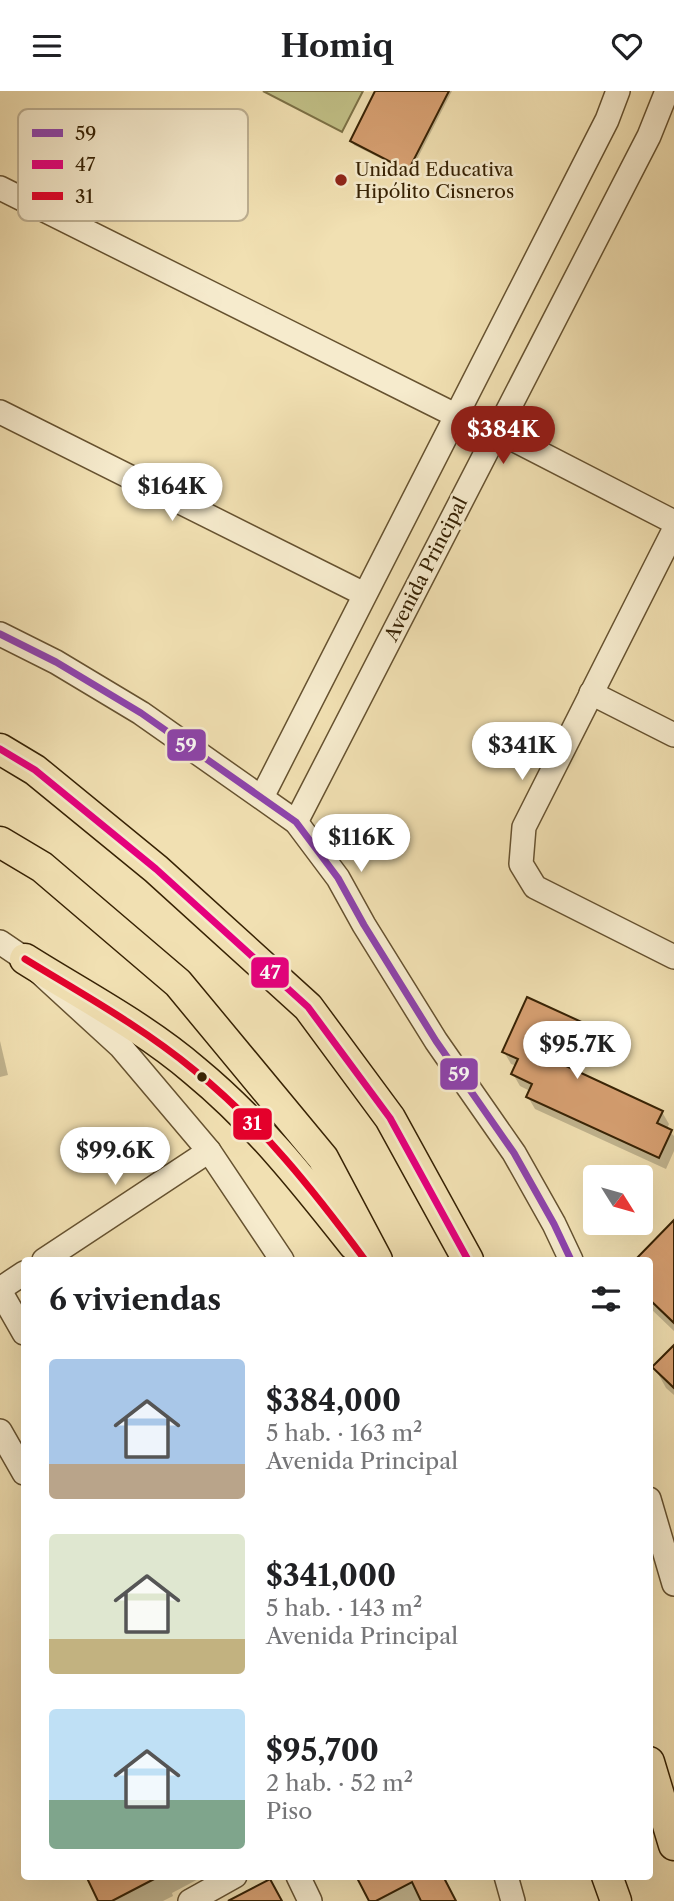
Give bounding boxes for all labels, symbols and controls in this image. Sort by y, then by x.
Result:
text: Homiq [280,26,394,65]
icon: menu [28,27,66,65]
icon: heart [608,27,646,65]
legend [18,109,248,221]
text: 59 [75,122,96,145]
text: 47 [75,153,96,176]
place label: Unidad Educativa Hipólito Cisneros [355,158,514,203]
marker: Unidad Educativa Hipólito Cisneros [333,172,349,188]
text: 31 [75,185,93,208]
pin: $384K [454,407,552,466]
text: $384K [467,415,539,443]
pin: $164K [123,463,221,523]
text: $164K [138,472,206,500]
street label: Avenida Principal [379,493,472,646]
pin: $341K [473,723,571,782]
line badge: 59 [166,728,207,762]
text: $341K [488,731,556,759]
text: 59 [175,734,197,757]
pin: $116K [312,815,410,874]
text: $116K [328,823,394,851]
line badge: 47 [250,956,290,989]
text: 47 [259,961,281,984]
pin: $95.7K [520,1021,634,1081]
text: $95.7K [539,1030,615,1058]
line badge: 59 [439,1057,479,1091]
text: 59 [448,1063,470,1086]
unlabelled marker [195,1070,209,1084]
line badge: 31 [232,1107,273,1141]
text: 31 [242,1112,262,1135]
pin: $99.6K [58,1127,172,1187]
text: $99.6K [76,1136,154,1164]
north arrow [583,1165,653,1235]
map controls [583,1165,653,1235]
icon: filters [587,1280,625,1318]
text: 6 viviendas [49,1281,221,1318]
text: $384,000 [266,1382,401,1419]
icon: home [105,1387,189,1471]
text: 5 hab. · 163 m² [266,1419,423,1447]
text: Avenida Principal [266,1447,458,1475]
text: $341,000 [266,1557,396,1594]
icon: home [105,1562,189,1646]
text: 5 hab. · 143 m² [266,1594,422,1622]
text: Avenida Principal [266,1622,458,1650]
text: $95,700 [266,1732,379,1769]
icon: home [105,1737,189,1821]
text: 2 hab. · 52 m² [266,1769,413,1797]
text: Piso [266,1797,312,1825]

